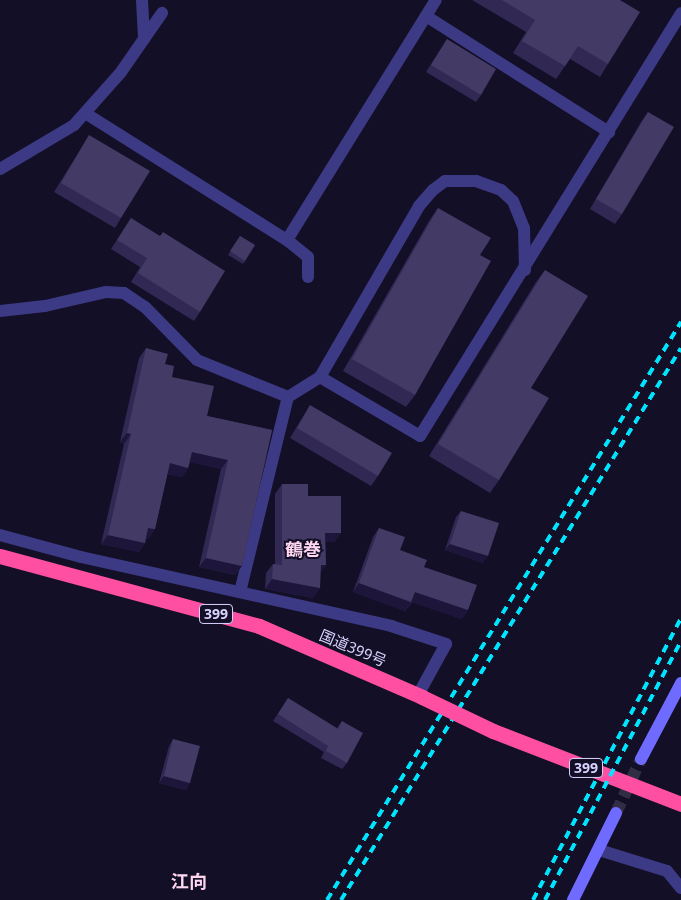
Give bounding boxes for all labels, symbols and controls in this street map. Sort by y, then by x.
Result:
district label: 鶴巻 [285,538,321,560]
road number: 399 [198,602,234,626]
street label: 国道399号 [317,626,389,670]
road number: 399 [568,756,604,780]
district label: 江向 [171,870,207,892]

